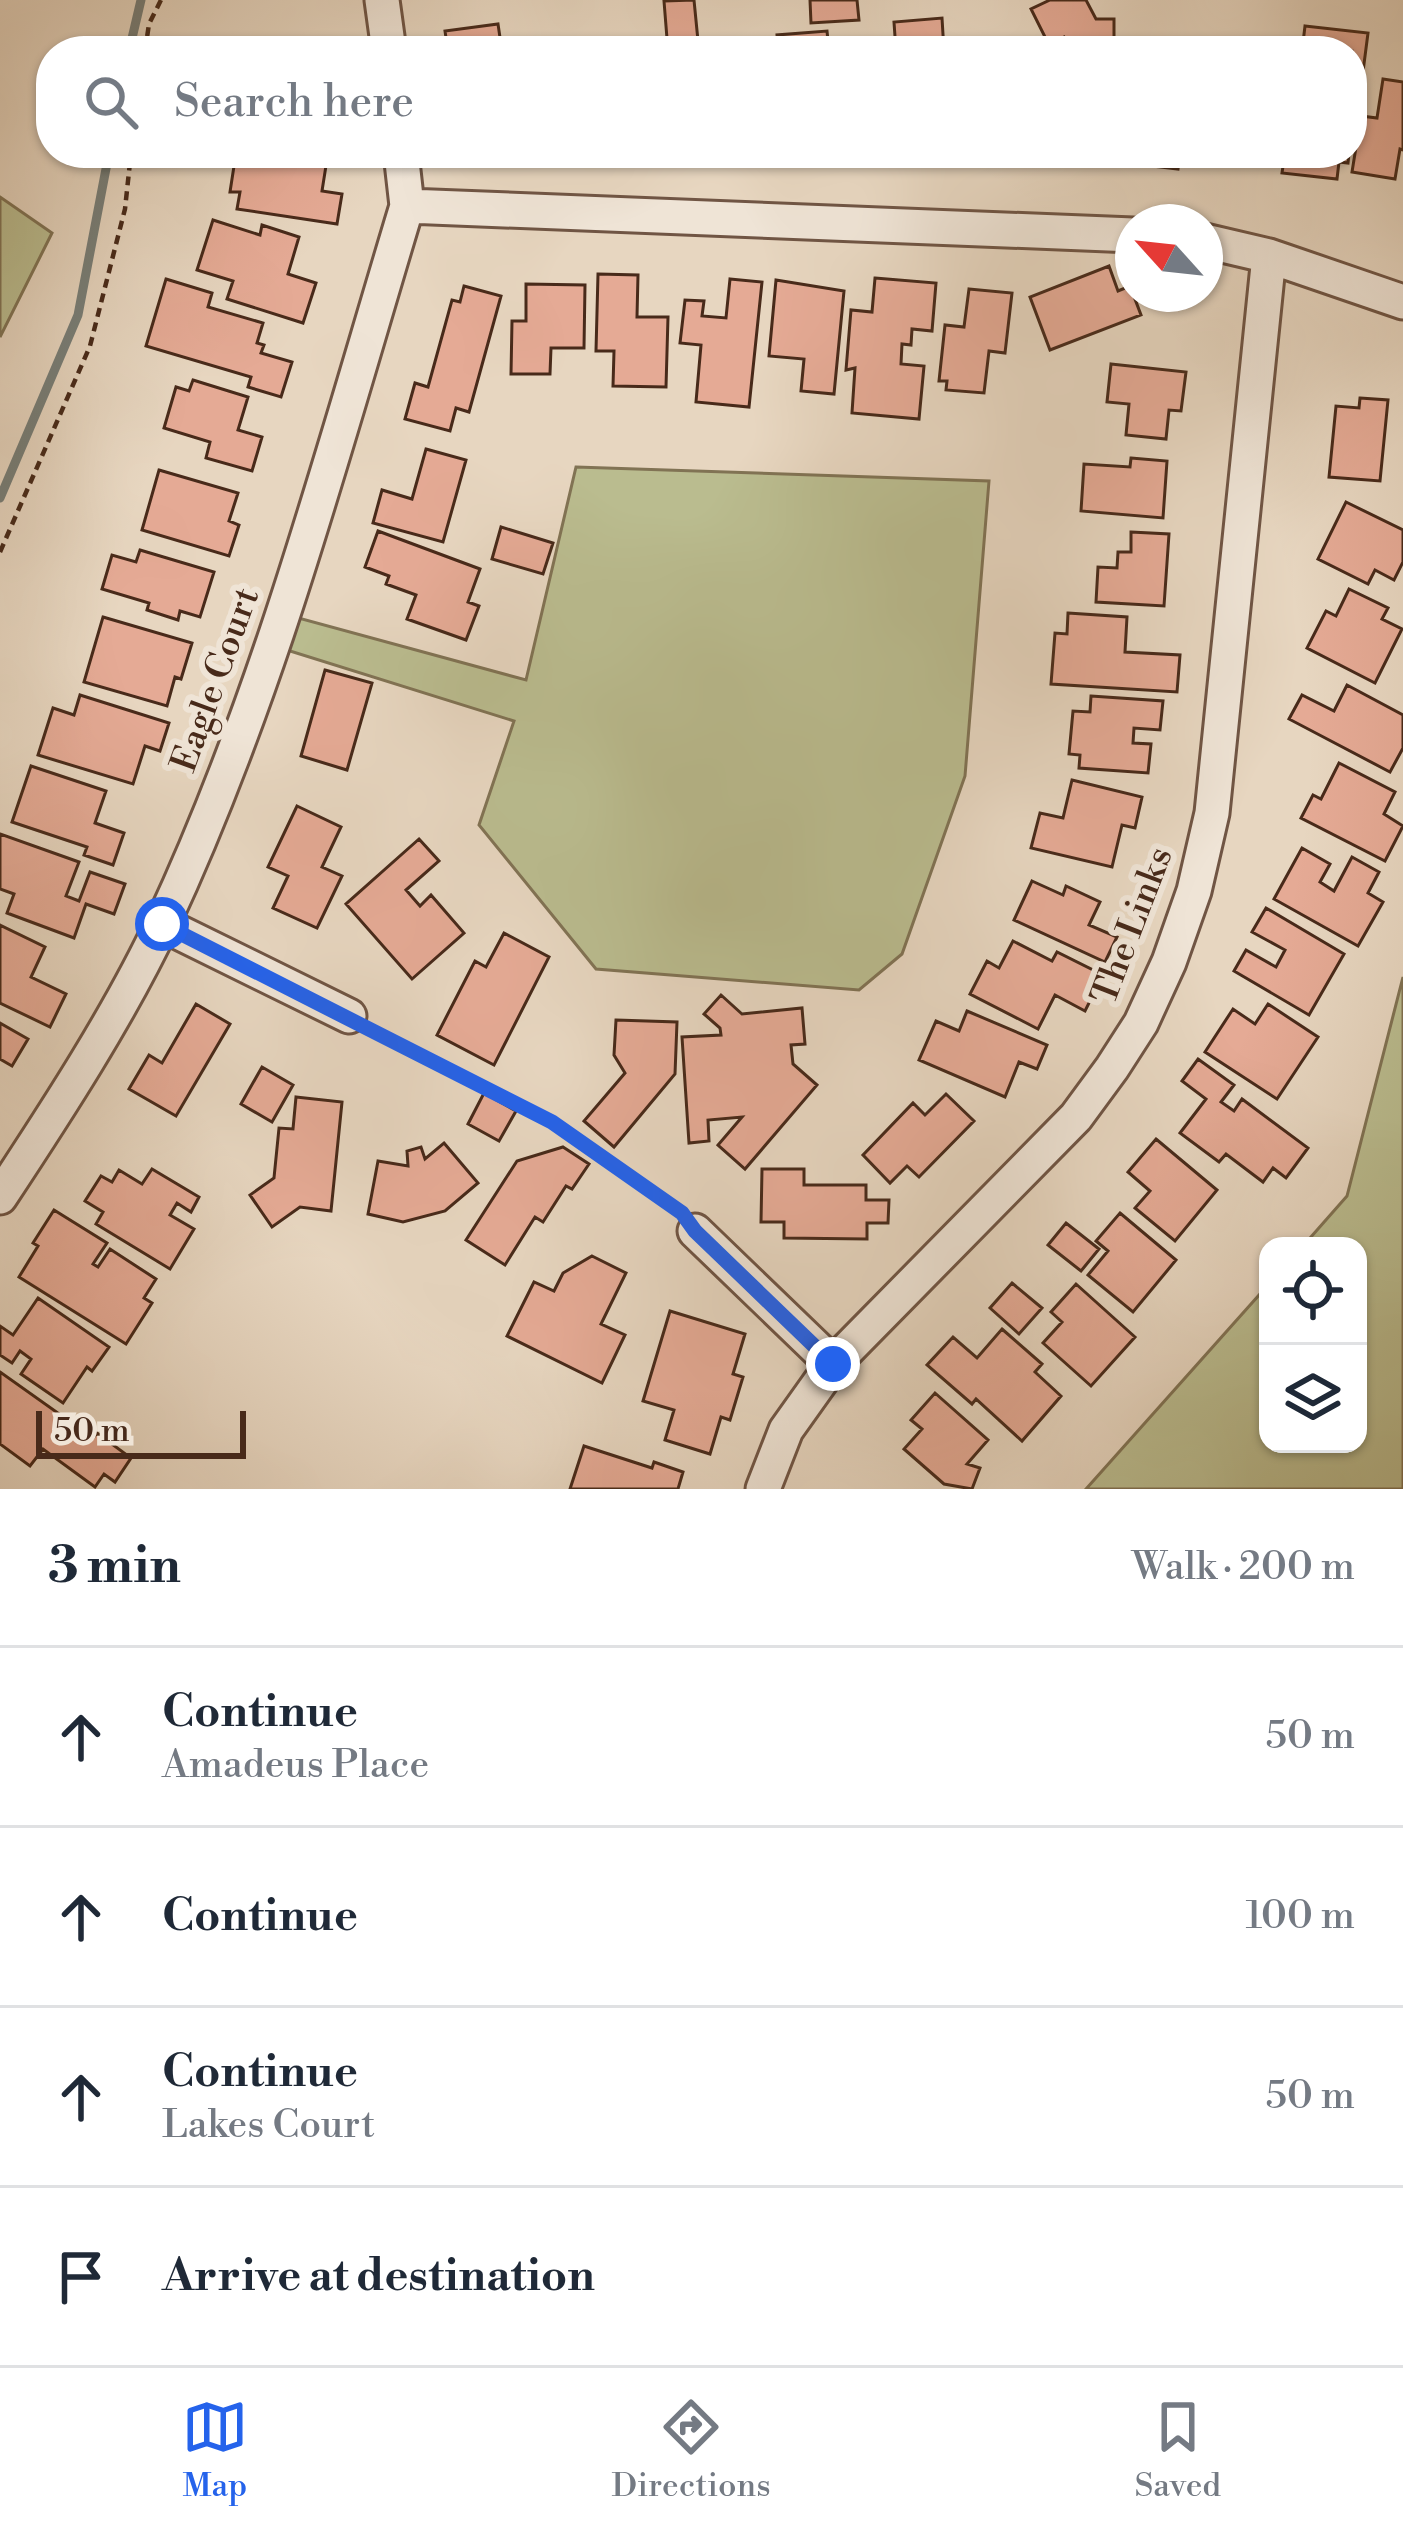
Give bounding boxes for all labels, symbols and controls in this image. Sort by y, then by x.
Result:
search box [36,36,1367,168]
icon: search [78,69,144,135]
text: Search here [174,74,414,131]
north arrow [1115,204,1223,312]
street label: Eagle Court [162,581,270,778]
street label: The Links [1082,841,1184,1011]
route start [135,897,189,951]
map controls [1259,1237,1367,1453]
button: locate [1259,1237,1367,1345]
route end [806,1337,860,1391]
button: layers [1259,1345,1367,1453]
scale bar [36,1405,246,1458]
text: 50 m [54,1411,130,1452]
text: 3 min [48,1535,181,1599]
text: Walk · 200 m [1132,1543,1355,1592]
text: Continue [162,1684,358,1741]
icon: ahead [48,1704,114,1770]
text: 50 m [1265,1712,1355,1761]
text: Amadeus Place [162,1741,429,1790]
icon: ahead [48,1884,114,1950]
text: Continue [162,1888,358,1945]
text: 100 m [1246,1892,1355,1941]
text: Continue [162,2044,358,2101]
icon: ahead [48,2064,114,2130]
text: 50 m [1265,2072,1355,2121]
text: Lakes Court [162,2101,375,2150]
icon: arrive [48,2244,114,2310]
text: Arrive at destination [162,2248,595,2305]
tab: Map [182,2394,248,2507]
tab: Directions [612,2394,771,2507]
tab: Saved [1134,2394,1221,2507]

